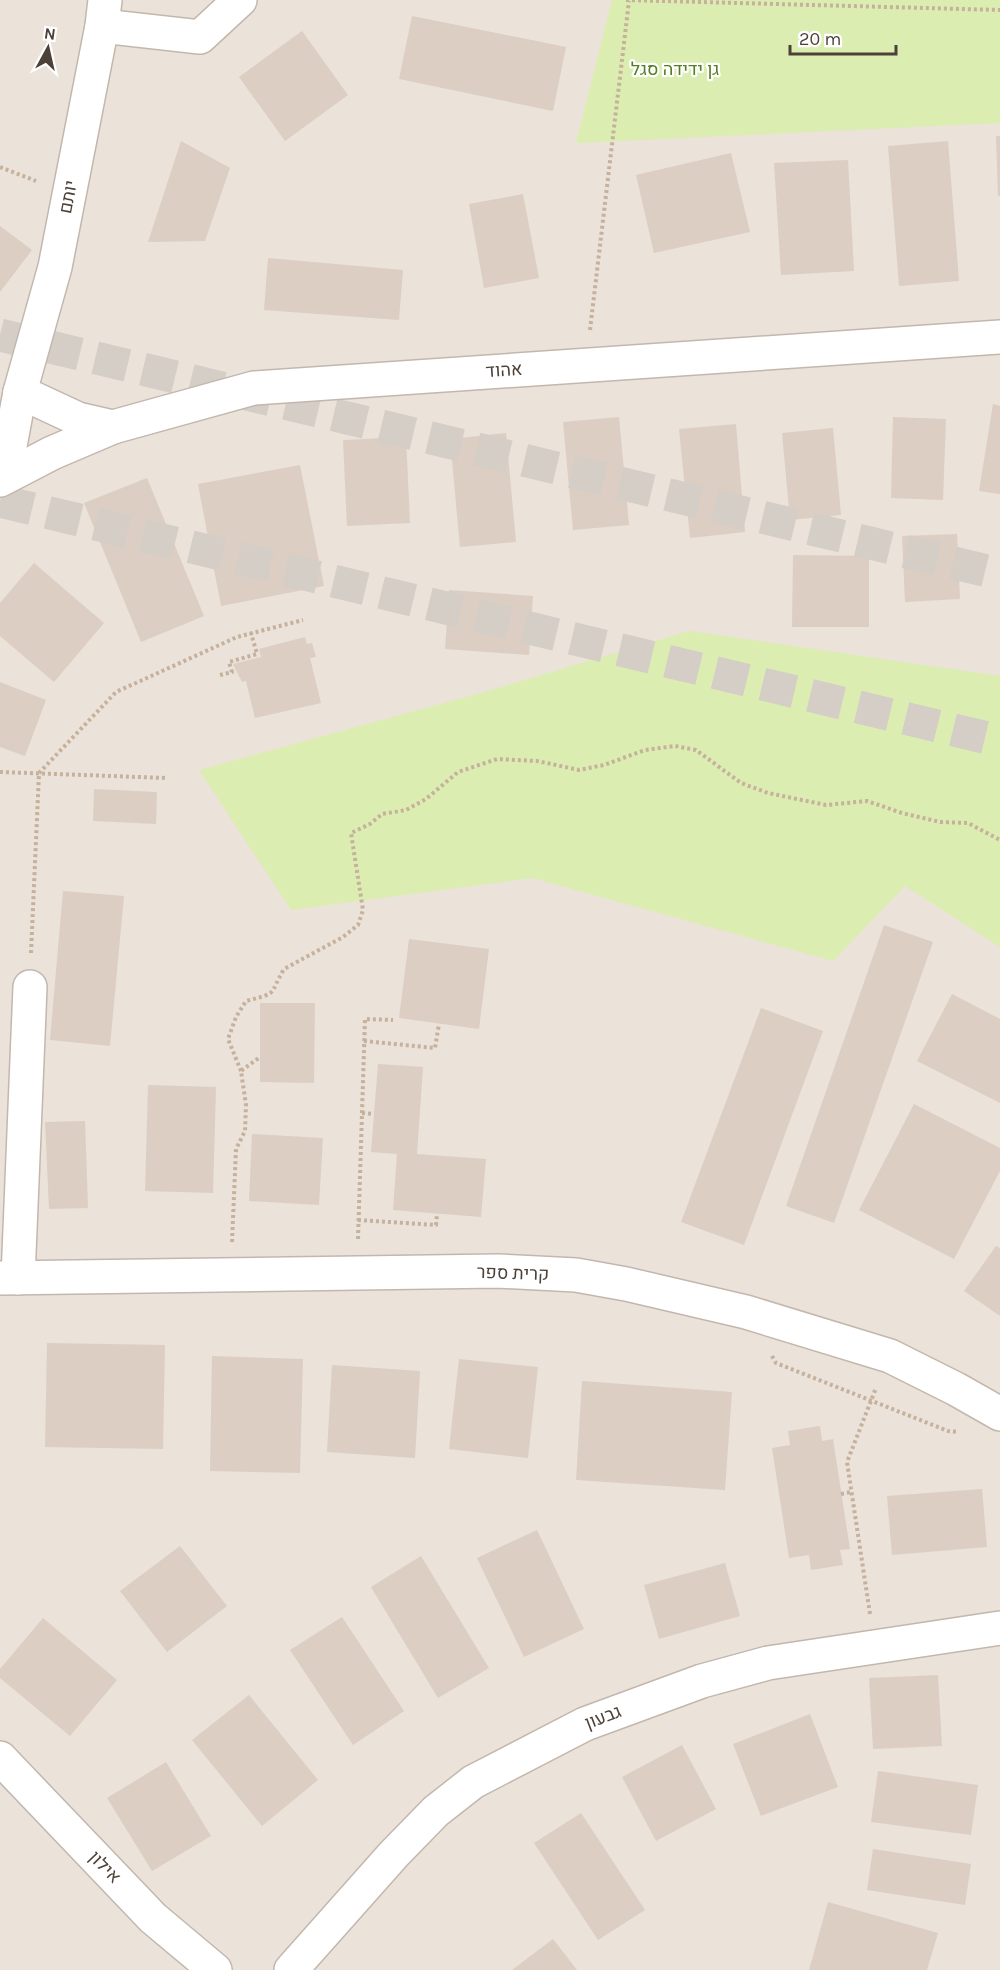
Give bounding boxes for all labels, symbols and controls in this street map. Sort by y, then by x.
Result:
north arrow [18,18,78,78]
scale bar [790,18,896,56]
text: N [43,23,57,44]
text: 20 m [799,28,841,50]
park label: גן ידידה סגל [631,58,719,80]
street label: יותם [54,178,82,216]
street label: אהוד [485,358,523,382]
street label: קרית ספר [476,1261,550,1285]
street label: גבעון [582,1700,624,1734]
street label: אילון [84,1846,126,1888]

